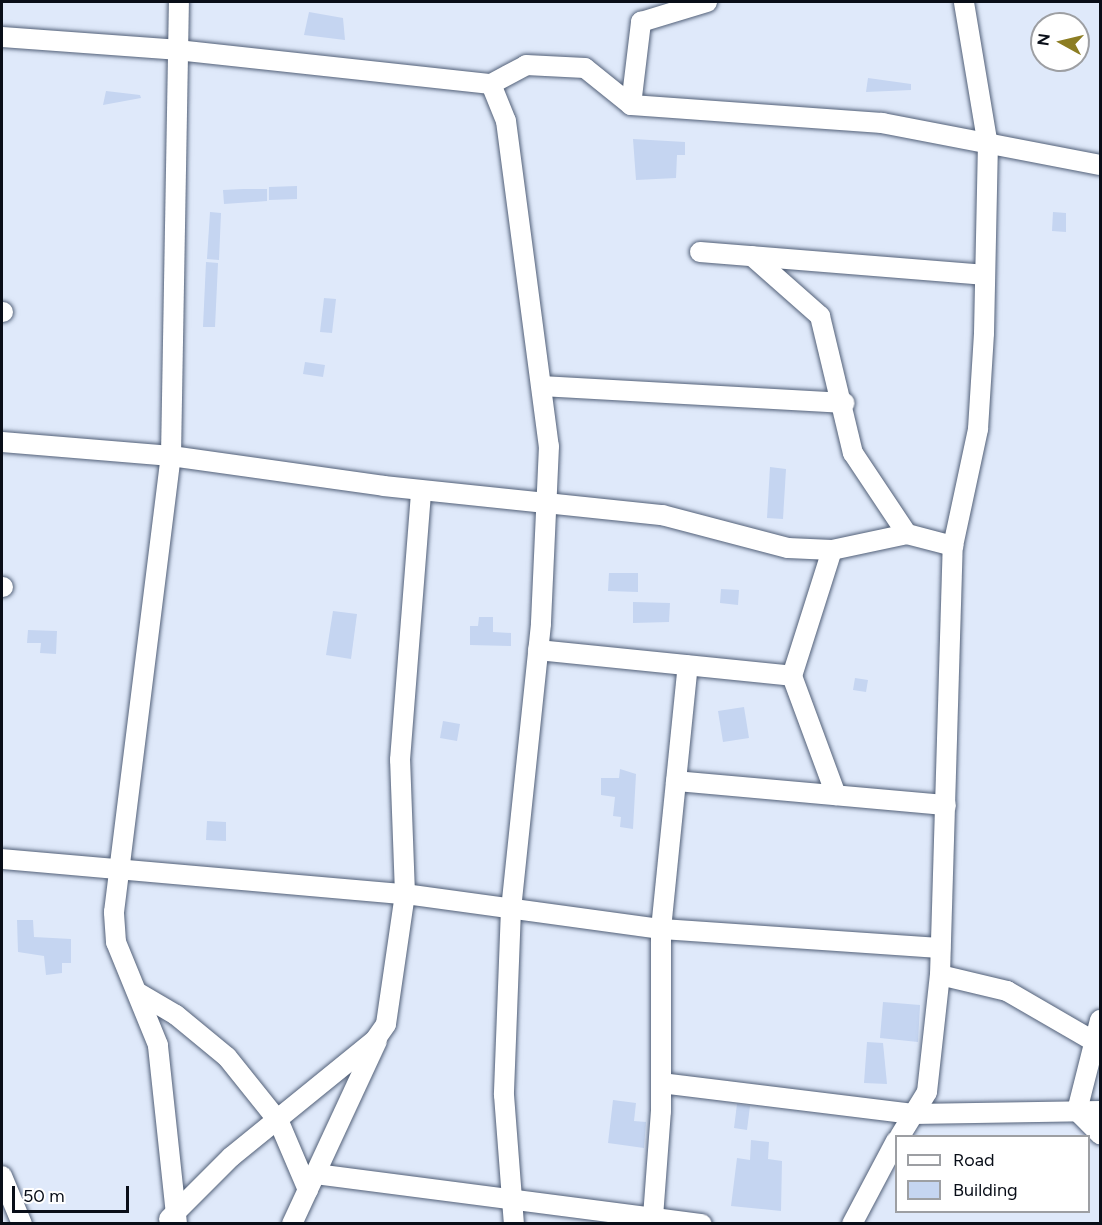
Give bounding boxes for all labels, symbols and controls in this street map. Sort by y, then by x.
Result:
north arrow [1030,12,1090,72]
text: N [1033,32,1054,47]
legend [895,1135,1090,1213]
text: Road [953,1149,994,1171]
scale bar [15,1174,132,1212]
text: Building [953,1179,1018,1201]
text: 50 m [23,1185,65,1207]

